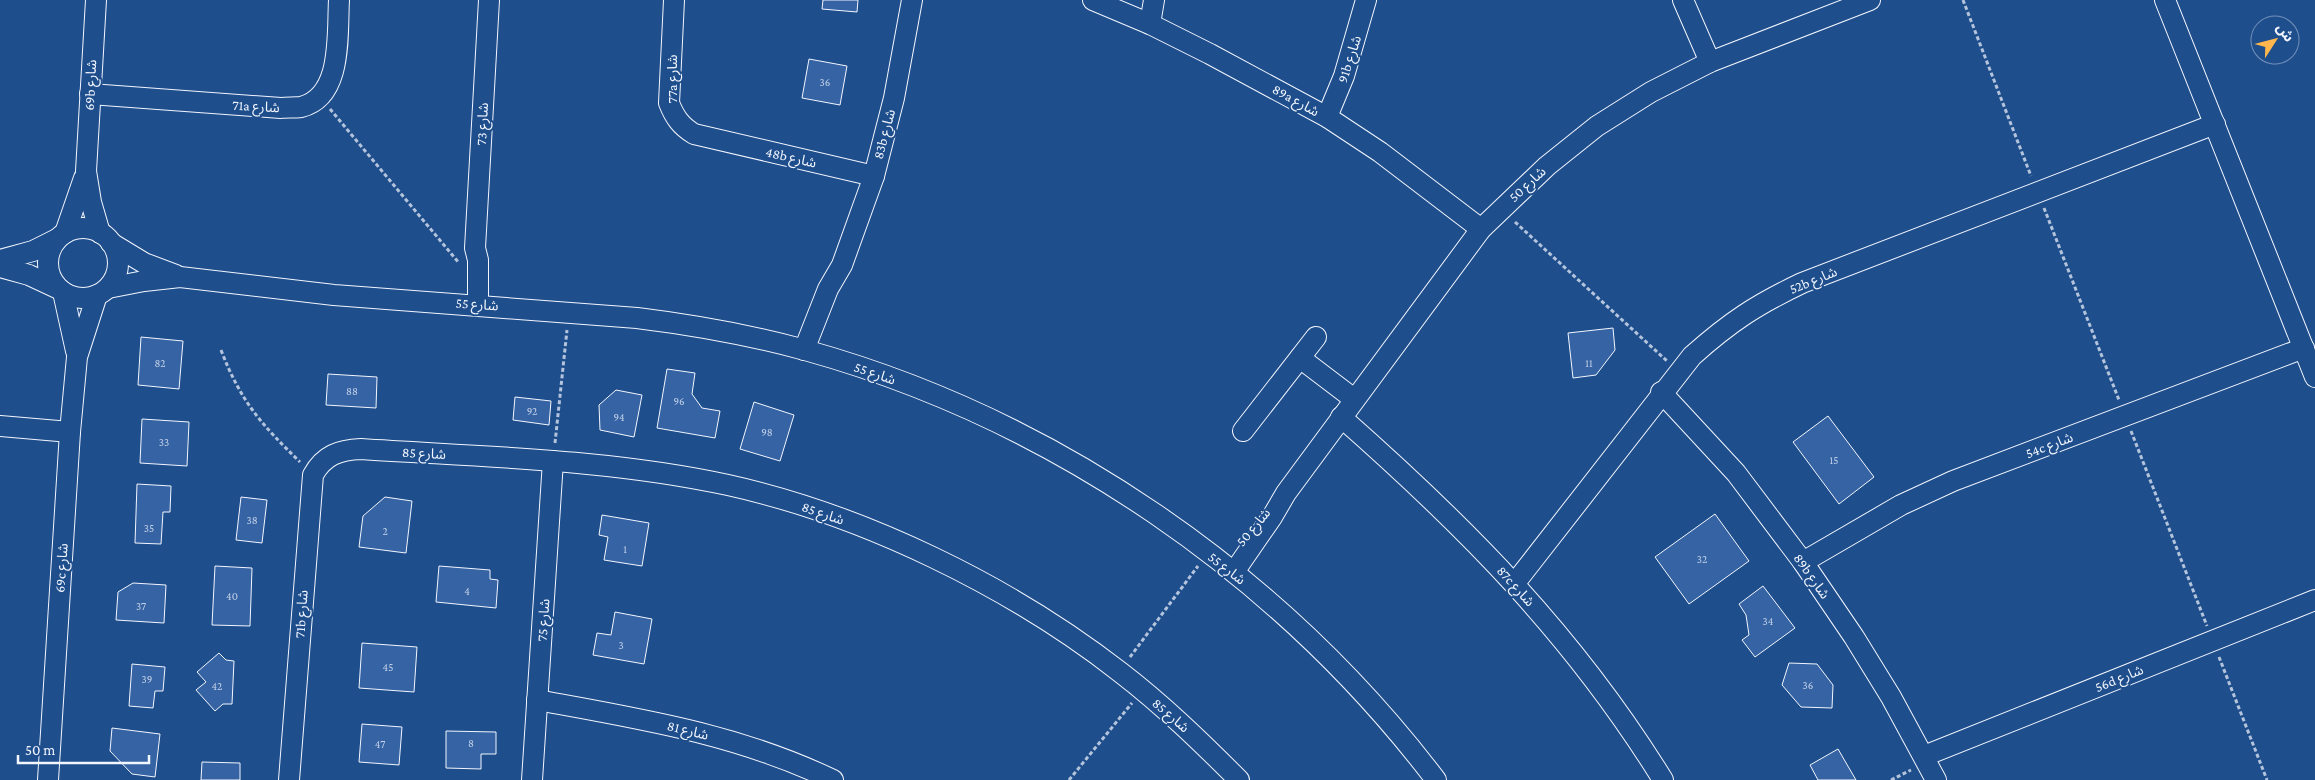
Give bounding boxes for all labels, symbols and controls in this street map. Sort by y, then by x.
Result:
north arrow [2250,15,2300,65]
text: ش [2273,20,2298,45]
street label: 91b شارع [1334,33,1367,86]
street label: 77a شارع [664,55,683,103]
street label: 69b شارع [81,59,102,111]
house number: 36 [820,76,830,88]
street label: 89a شارع [1268,81,1322,122]
street label: 71a شارع [232,97,280,118]
street label: شارع 73 [473,102,494,146]
street label: 83b شارع [870,107,901,161]
street label: 48b شارع [763,143,818,174]
street label: شارع 50 [1505,163,1551,207]
street label: 52b شارع [1787,263,1840,300]
street label: شارع 55 [455,295,499,316]
house number: 82 [154,357,166,369]
house number: 11 [1585,357,1593,369]
street label: شارع 55 [851,358,898,390]
house number: 88 [346,385,358,397]
house number: 96 [673,395,685,407]
house number: 92 [527,405,537,417]
house number: 94 [613,411,625,423]
house number: 98 [761,426,773,438]
street label: 54c شارع [2023,429,2076,464]
house number: 33 [159,436,169,448]
street label: شارع 85 [402,444,446,465]
house number: 15 [1830,454,1838,466]
street label: شارع 85 [799,498,846,531]
street label: شارع 50 [1233,505,1276,551]
house number: 38 [246,514,258,526]
house number: 35 [144,522,154,534]
house number: 2 [382,525,388,537]
street label: 69c شارع [51,543,74,594]
house number: 1 [623,543,627,555]
street label: شارع 55 [1203,548,1249,590]
street label: 89b شارع [1788,550,1833,603]
house number: 32 [1697,553,1707,565]
street label: 87c شارع [1492,563,1538,611]
house number: 4 [464,585,470,597]
street label: 71b شارع [291,589,314,639]
house number: 40 [226,590,238,602]
street label: شارع 75 [534,598,555,642]
house number: 37 [136,600,146,612]
house number: 34 [1763,615,1774,627]
house number: 3 [618,639,624,651]
house number: 45 [383,661,393,673]
street label: 56d شارع [2092,661,2147,698]
house number: 39 [142,673,152,685]
house number: 36 [1803,679,1813,691]
house number: 42 [212,680,222,692]
street label: شارع 85 [1147,695,1193,738]
street label: شارع 81 [665,717,710,746]
scale bar [18,732,149,764]
house number: 8 [468,737,474,749]
house number: 47 [375,738,385,750]
text: 50 m [25,742,55,758]

